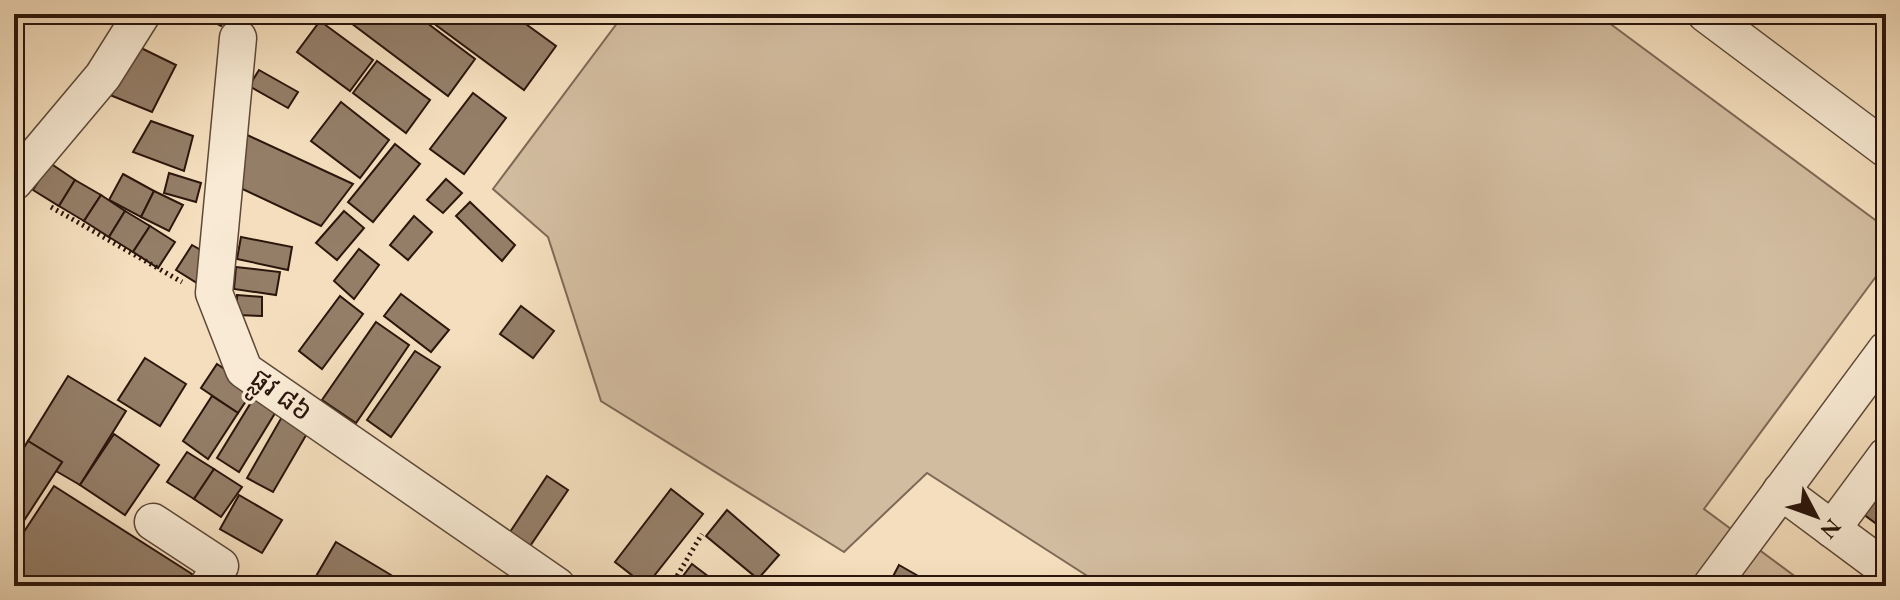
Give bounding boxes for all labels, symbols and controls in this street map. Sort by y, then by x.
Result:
street label: ផ្លូវ ៨៦ [240,359,320,434]
north arrow [1776,476,1856,556]
text: N [1814,513,1848,545]

